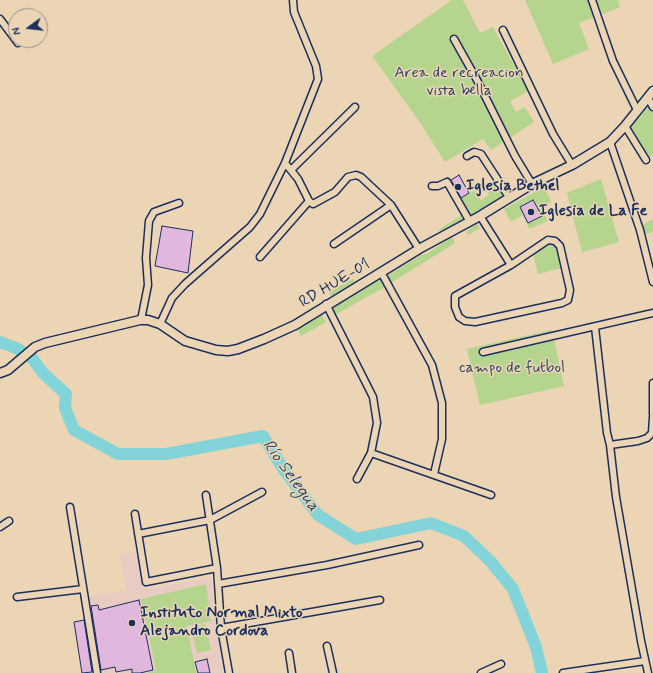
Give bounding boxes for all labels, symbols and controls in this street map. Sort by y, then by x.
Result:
north arrow [8,8,48,48]
text: N [10,26,25,36]
park label: Area de recreacion vista bella [394,64,524,102]
place label: Iglesia Bethel [466,177,559,197]
marker: Iglesia Bethel [453,182,463,192]
place label: Iglesia de La Fe [539,202,647,222]
marker: Iglesia de La Fe [526,207,536,217]
street label: RD HUE-01 [296,255,374,313]
park label: campo de futbol [459,359,565,379]
water label: Río Selegua [257,436,323,516]
place label: Instituto Normal Mixto Alejandro Cordova [140,604,303,642]
marker: Instituto Normal Mixto Alejandro Cordova [127,618,137,628]

